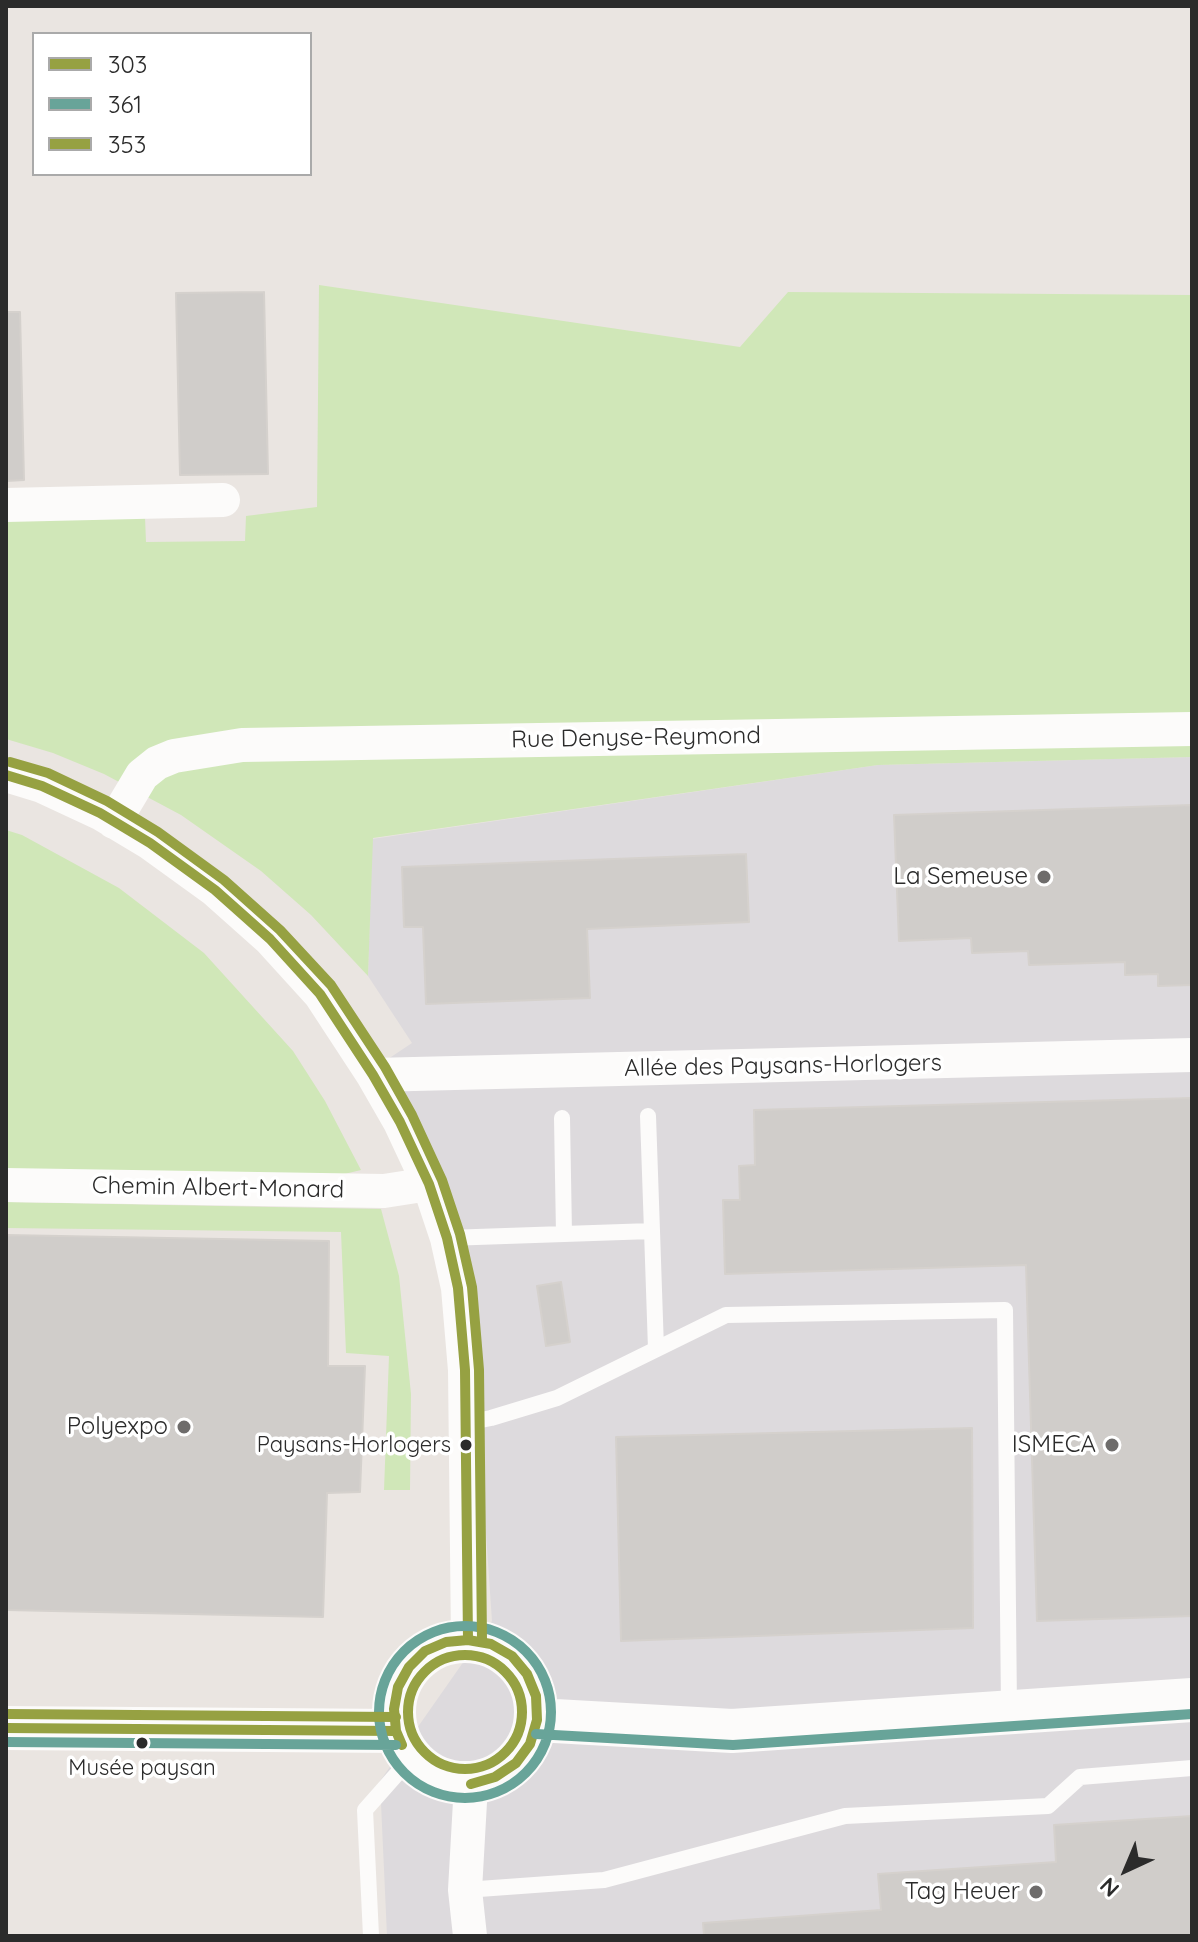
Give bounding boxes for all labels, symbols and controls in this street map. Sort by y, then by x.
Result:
legend [32,32,312,176]
text: 303 [108,49,147,79]
text: 361 [108,89,142,119]
text: 353 [108,129,146,159]
street label: Rue Denyse-Reymond [511,721,761,755]
place label: La Semeuse [893,863,1028,891]
marker: La Semeuse [1035,868,1053,886]
street label: Allée des Paysans-Horlogers [624,1049,942,1083]
street label: Chemin Albert-Monard [92,1171,344,1205]
place label: Polyexpo [67,1413,168,1441]
marker: Polyexpo [175,1418,193,1436]
place label: ISMECA [1012,1431,1096,1459]
place label: Paysans-Horlogers [257,1432,451,1458]
marker: ISMECA [1103,1436,1121,1454]
marker: Paysans-Horlogers [458,1437,474,1453]
marker: Musée paysan [134,1735,150,1751]
place label: Musée paysan [68,1755,216,1781]
north arrow [1086,1830,1166,1910]
text: N [1094,1872,1125,1903]
place label: Tag Heuer [905,1878,1020,1906]
marker: Tag Heuer [1027,1883,1045,1901]

